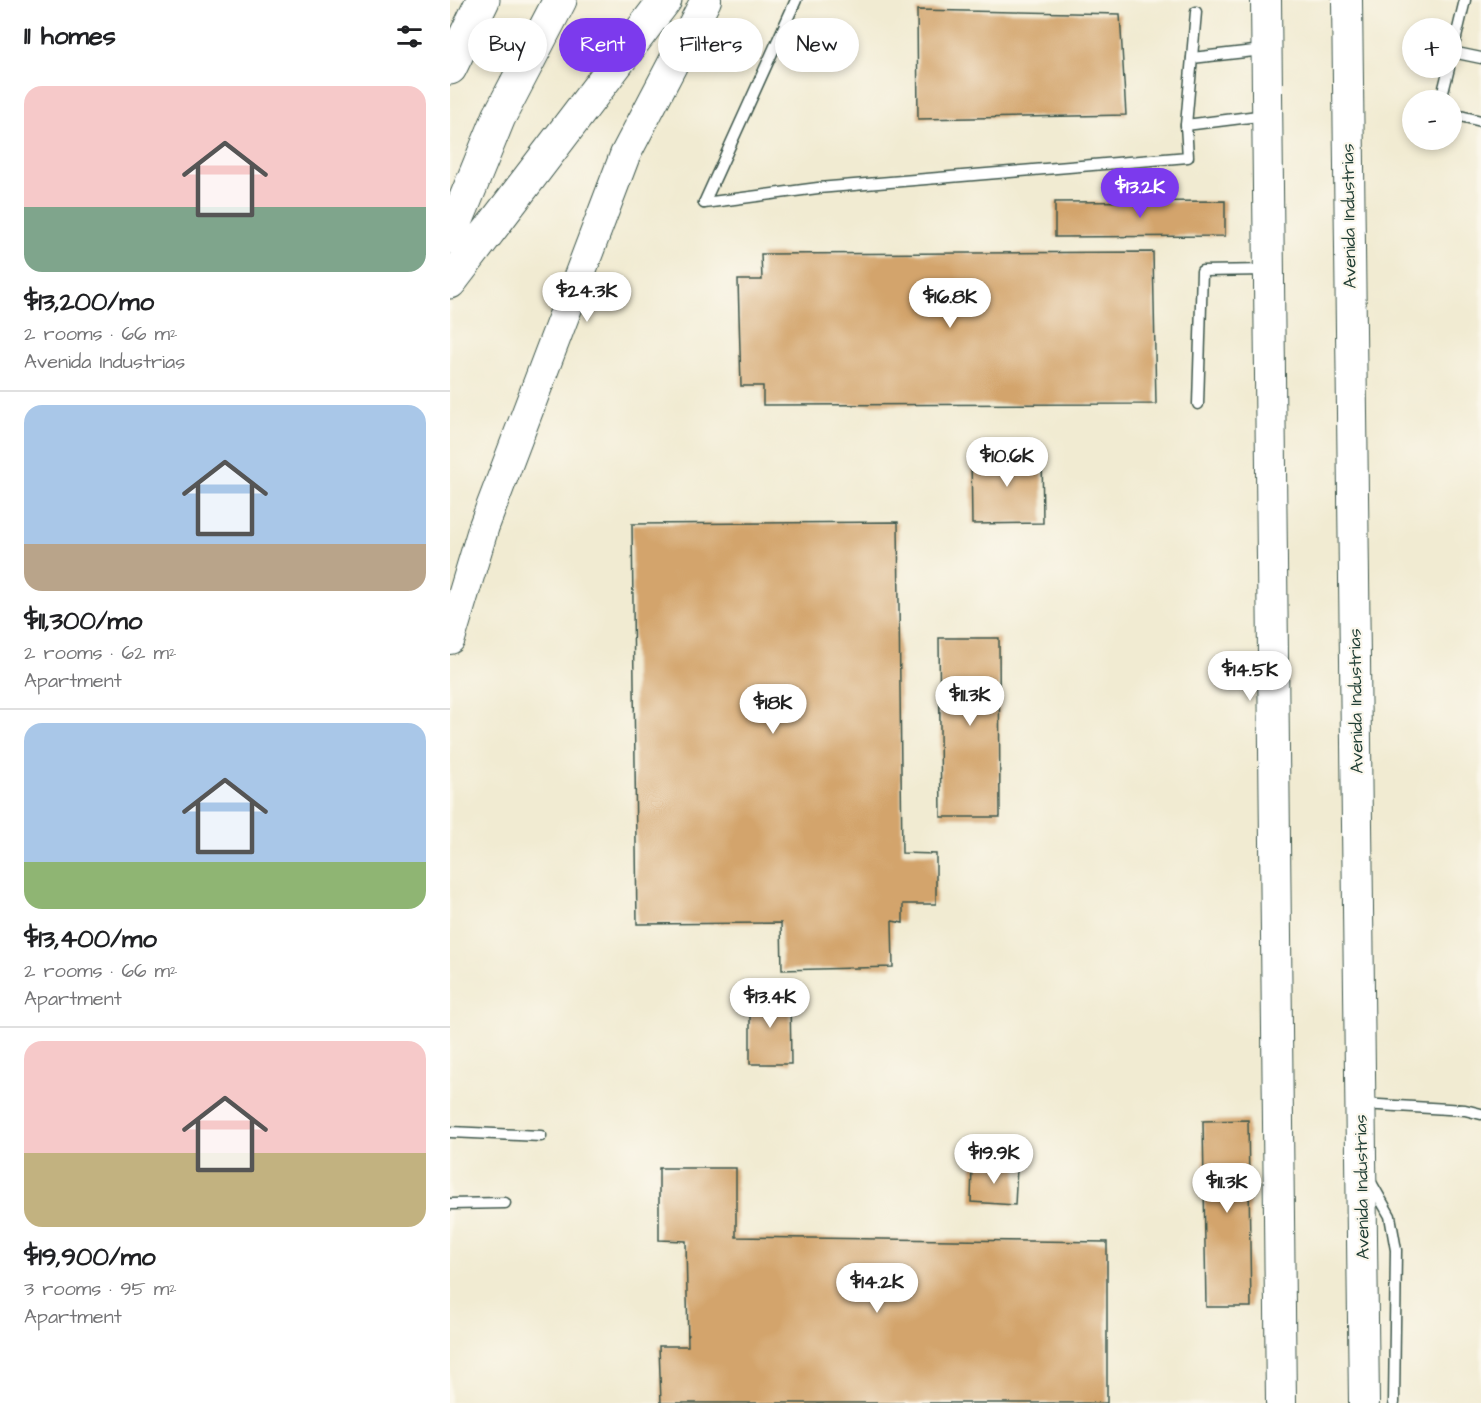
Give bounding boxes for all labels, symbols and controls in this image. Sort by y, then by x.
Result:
text: 11 homes [24,18,116,54]
chip: Buy [468,18,547,72]
chip: Rent [559,18,646,72]
chip: Filters [658,18,763,72]
chip: New [775,18,859,72]
map controls [1402,18,1462,150]
button: + [1402,18,1462,78]
icon: filters [393,20,426,53]
button: − [1402,90,1462,150]
icon: home [171,125,279,233]
street label: Avenida Industrias [1335,143,1363,289]
pin: $13.2K [1091,168,1189,219]
text: $13.2K [1115,173,1165,201]
pin: $24.3K [538,272,636,323]
text: $24.3K [556,277,618,305]
pin: $16.8K [901,278,999,329]
text: $16.8K [923,283,977,311]
text: $13,200/mo [24,284,154,320]
text: 2 rooms · 66 m² [24,320,178,348]
text: Avenida Industrias [24,348,185,376]
pin: $10.6K [958,437,1056,488]
text: $10.6K [980,442,1034,470]
icon: home [171,444,279,552]
text: $11,300/mo [24,603,142,639]
street label: Avenida Industrias [1342,628,1370,774]
text: 2 rooms · 62 m² [24,639,176,667]
pin: $14.5K [1201,651,1299,702]
text: $14.5K [1222,656,1278,684]
text: Apartment [24,667,122,695]
pin: $11.3K [921,676,1019,727]
text: $11.3K [949,681,991,709]
pin: $18K [737,684,809,735]
text: $18K [754,689,792,717]
icon: home [171,762,279,870]
text: $13,400/mo [24,921,157,957]
text: 2 rooms · 66 m² [24,957,178,985]
pin: $13.4K [721,978,819,1029]
text: $13.4K [744,983,796,1011]
text: Apartment [24,985,122,1013]
icon: home [171,1080,279,1188]
street label: Avenida Industrias [1348,1114,1376,1260]
pin: $19.9K [945,1134,1043,1185]
text: $19.9K [968,1139,1020,1167]
pin: $11.3K [1178,1163,1276,1214]
text: $11.3K [1206,1168,1248,1196]
text: $19,900/mo [24,1239,156,1275]
pin: $14.2K [828,1263,926,1314]
text: $14.2K [850,1268,904,1296]
text: 3 rooms · 95 m² [24,1275,177,1303]
text: Apartment [24,1303,122,1331]

